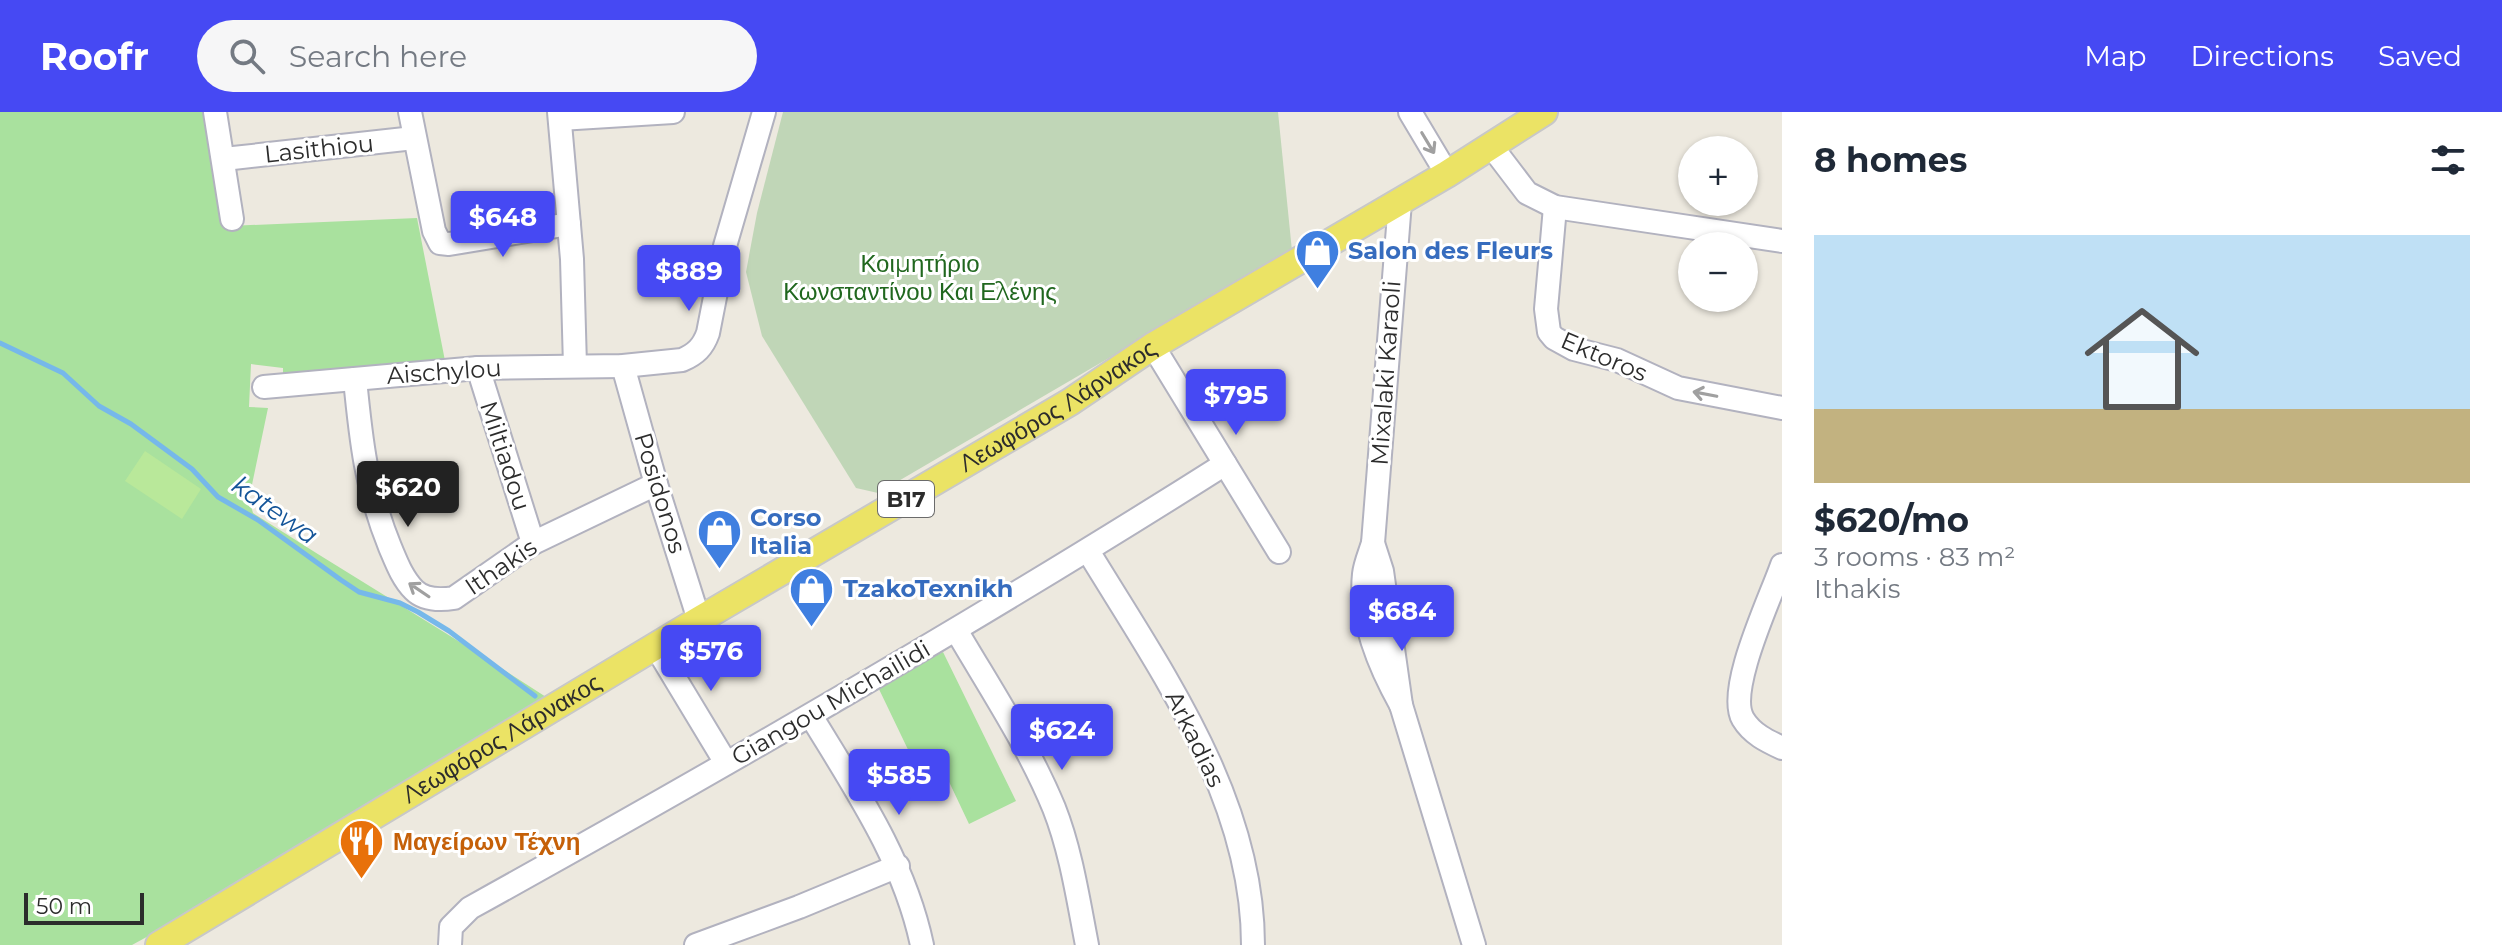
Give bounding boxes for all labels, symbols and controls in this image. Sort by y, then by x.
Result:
search box [197,20,757,92]
text: Roofr [40,33,149,80]
icon: search [225,34,269,78]
text: Search here [289,38,467,75]
text: Map [2084,39,2146,73]
text: Directions [2190,39,2334,73]
text: Saved [2378,39,2462,73]
street label: Lasithiou [263,128,375,169]
one-way arrow [1421,131,1437,154]
map controls [1678,136,1758,312]
button: + [1678,136,1758,216]
icon: filters [2426,138,2470,182]
text: 8 homes [1814,139,1967,181]
pin: $648 [456,191,550,259]
text: $648 [469,201,537,233]
shop icon: Salon des Fleurs [1293,227,1341,290]
button: − [1678,232,1758,312]
place label: Salon des Fleurs [1348,236,1553,265]
pin: $889 [642,245,736,313]
park label: Κοιμητήριο Κωνσταντίνου Και Ελένης [783,249,1057,306]
text: $889 [655,255,723,287]
street label: Mixalaki Karaoli [1365,279,1406,466]
icon: home [2070,287,2214,431]
street label: Ektoros [1557,325,1652,388]
street label: Λεωφόρος Λάρνακος [954,333,1161,478]
street label: Aischylou [386,353,502,390]
pin: $795 [1189,369,1283,437]
text: $795 [1204,379,1268,411]
one-way arrow [1693,385,1719,400]
street label: Miltiadou [474,397,537,514]
street label: Posidonos [628,429,693,557]
pin: $620 [361,461,455,529]
water label: katewa [226,469,324,551]
text: $620 [375,471,441,503]
road number: B17 [878,481,934,517]
text: $620/mo [1814,499,1969,541]
place label: Corso Italia [750,503,821,560]
shop icon: Corso Italia [695,508,743,571]
street label: Ithakis [459,532,542,601]
text: 3 rooms · 83 m² [1814,541,2015,573]
shop icon: TzakoTexnikh [788,565,836,628]
text: Ithakis [1814,573,1901,605]
place label: TzakoTexnikh [843,574,1013,603]
one-way arrow [409,582,431,598]
pin: $684 [1355,585,1449,653]
text: $684 [1368,595,1436,627]
pin: $576 [664,625,758,693]
street label: Giangou Michailidi [726,634,935,771]
text: $576 [679,635,743,667]
street label: Λεωφόρος Λάρνακος [397,667,606,809]
street label: Arkadias [1160,686,1231,792]
pin: $624 [1015,704,1109,772]
text: $624 [1029,714,1095,746]
pin: $585 [852,749,946,817]
text: $585 [867,759,931,791]
restaurant icon: Μαγείρων Τέχνη [338,818,386,881]
place label: Μαγείρων Τέχνη [393,827,580,856]
scale bar [24,889,144,925]
text: 50 m [36,893,92,920]

